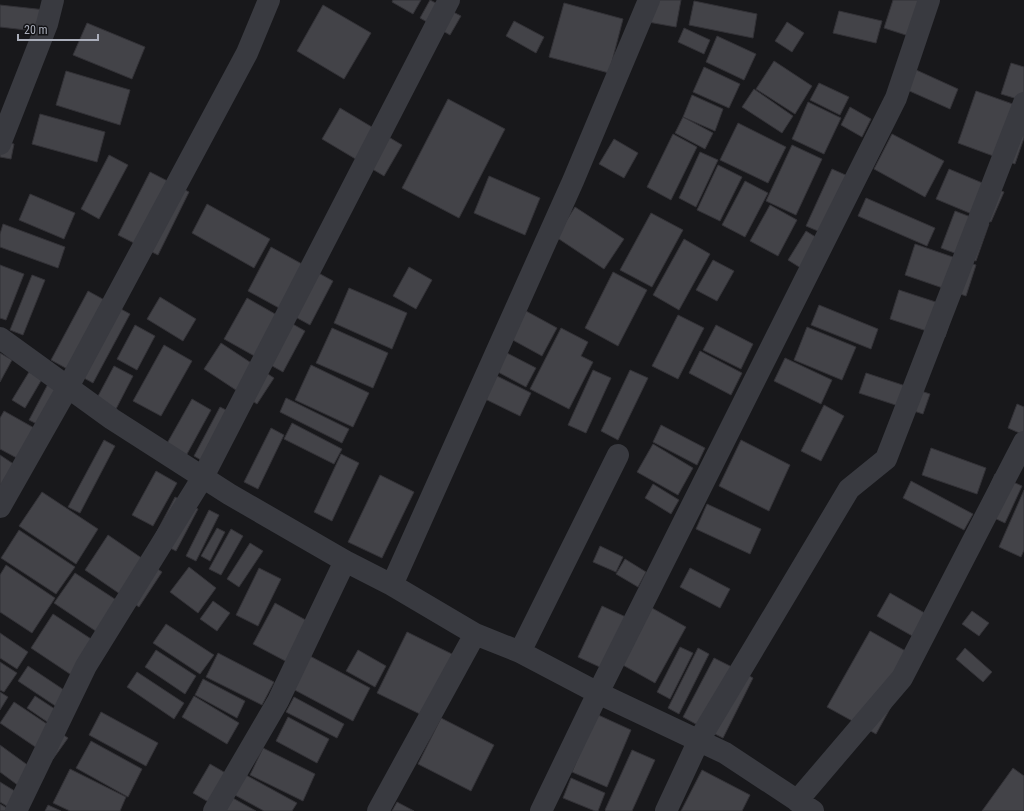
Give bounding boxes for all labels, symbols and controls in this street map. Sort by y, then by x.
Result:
scale bar [18,16,98,42]
text: 20 m [24,23,48,37]

